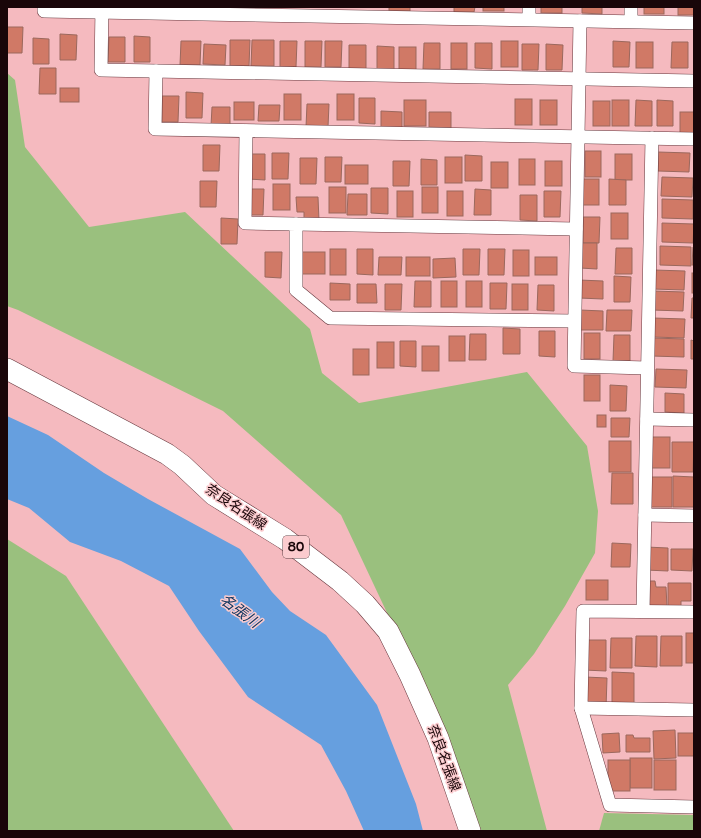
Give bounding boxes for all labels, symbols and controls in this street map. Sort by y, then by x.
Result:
street label: 奈良名張線 [202,480,270,534]
road number: 80 [283,536,309,558]
water label: 名張川 [217,590,265,633]
street label: 奈良名張線 [424,722,464,794]

